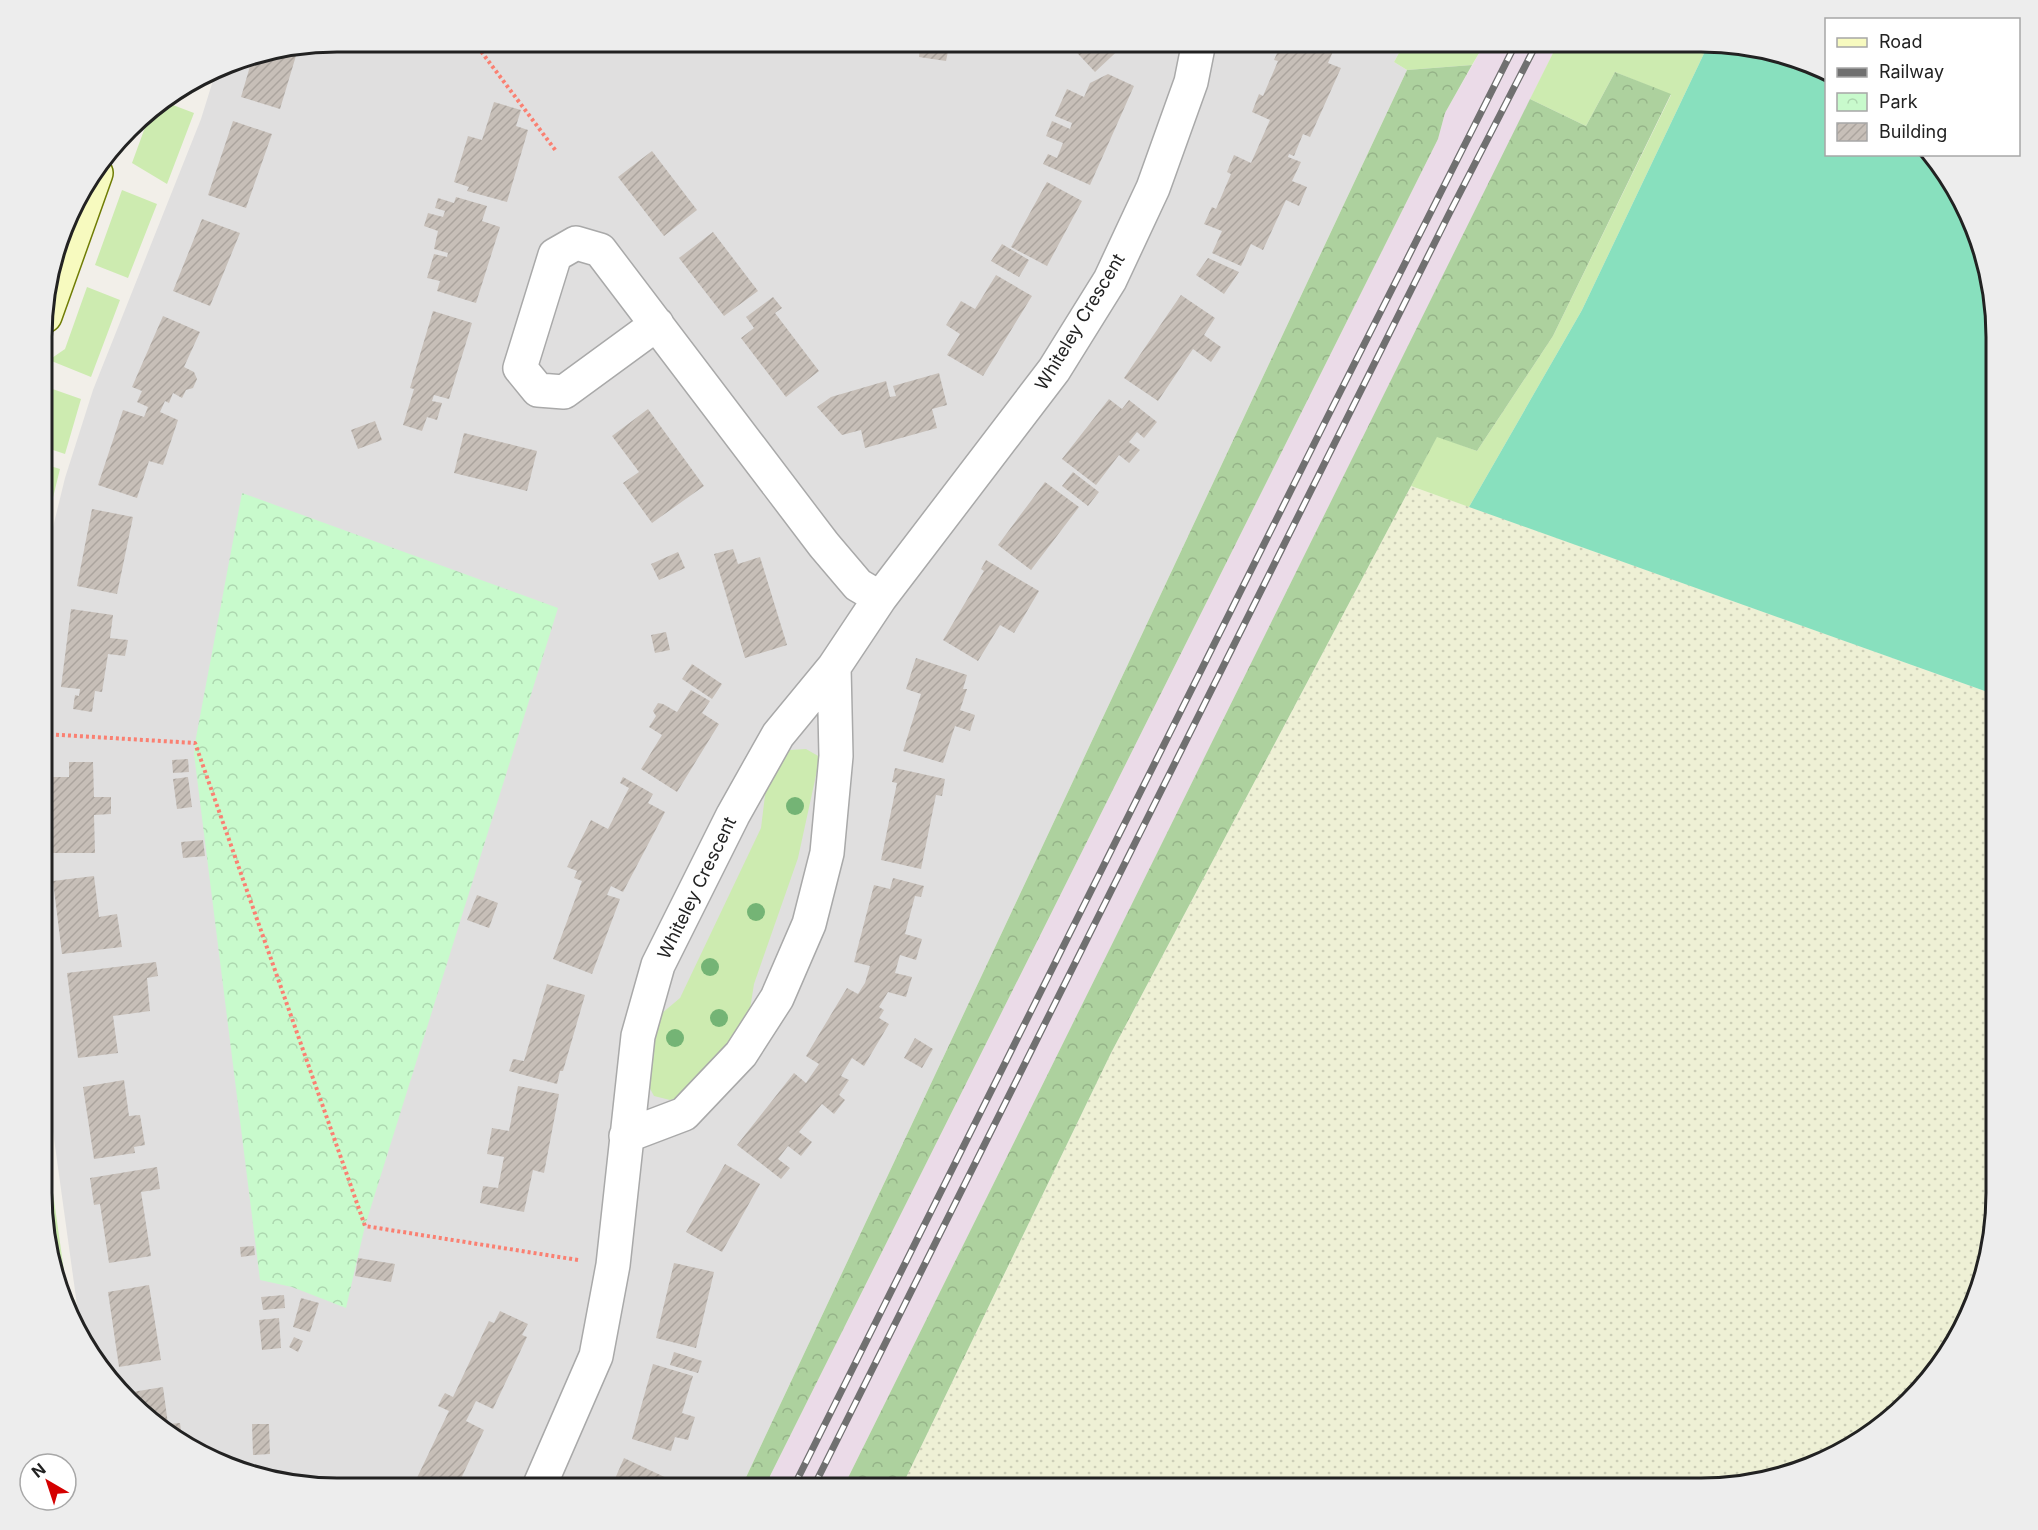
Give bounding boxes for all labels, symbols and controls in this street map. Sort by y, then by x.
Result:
legend [1825,18,2020,156]
text: Road [1879,31,1922,52]
text: Railway [1879,61,1944,82]
text: Park [1879,91,1918,112]
text: Building [1879,121,1947,142]
street label: Whiteley Crescent [1031,250,1129,394]
street label: Whiteley Crescent [653,813,740,962]
north arrow [18,1452,78,1512]
text: N [28,1459,50,1482]

